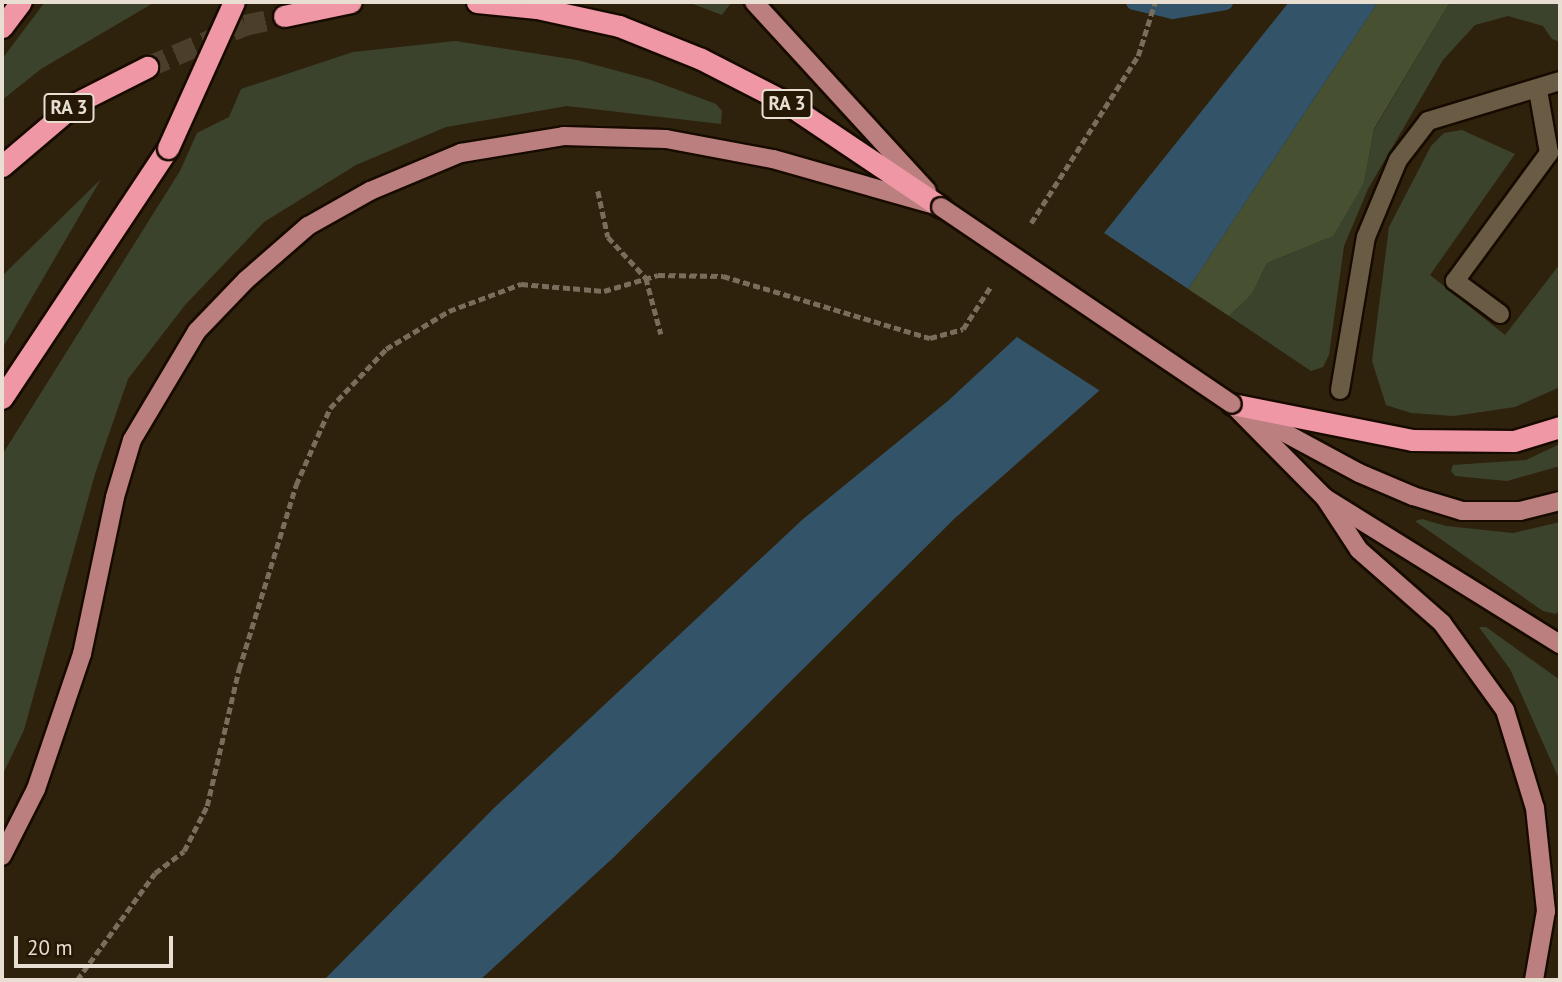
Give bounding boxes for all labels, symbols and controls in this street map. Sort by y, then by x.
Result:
road number: RA 3 [761,88,813,120]
road number: RA 3 [43,92,95,124]
scale bar [18,922,177,966]
text: 20 m [27,934,73,961]

